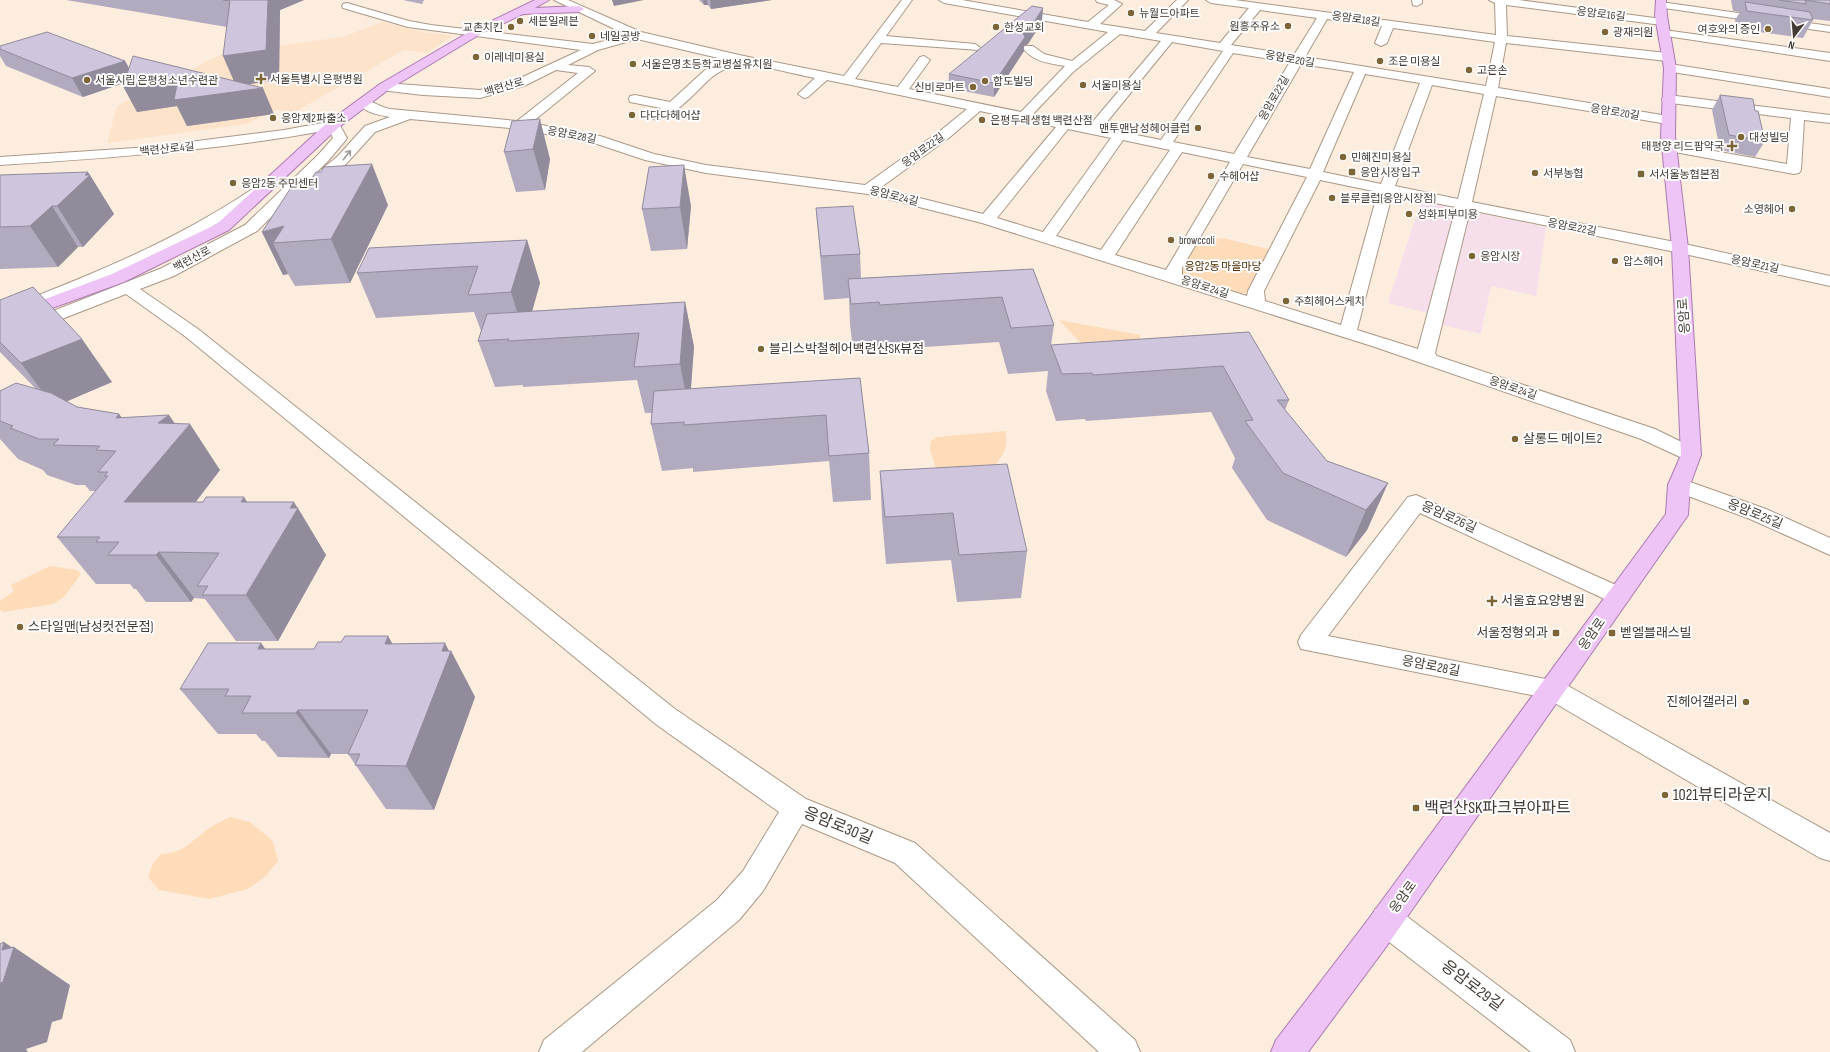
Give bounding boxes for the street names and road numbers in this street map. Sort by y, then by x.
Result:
street label: 응암로16길 [1576,5,1626,23]
street label: 응암로18길 [1331,9,1381,29]
street label: 응암로20길 [1264,48,1316,70]
street label: 응암로22길 [1256,73,1292,123]
street label: 백련산로 [483,75,525,99]
street label: 응암로20길 [1589,102,1641,122]
street label: 응암로28길 [546,124,598,146]
street label: 응암로22길 [899,130,947,170]
street label: 백련산로4길 [139,140,195,158]
street label: 응암로24길 [868,184,920,208]
street label: 응암로22길 [1546,216,1598,238]
street label: 백련산로 [171,244,213,274]
street label: 응암로21길 [1730,253,1780,275]
street label: 응암로24길 [1179,273,1231,301]
street label: 응암로 [1675,298,1693,334]
street label: 응암로24길 [1487,374,1539,402]
street label: 응암로25길 [1725,496,1785,532]
street label: 응암로26길 [1419,498,1479,536]
street label: 응암로 [1575,615,1609,653]
street label: 응암로28길 [1401,653,1461,679]
street label: 응암로30길 [801,804,875,848]
street label: 응암로 [1386,878,1420,916]
street label: 응암로29길 [1437,957,1507,1015]

